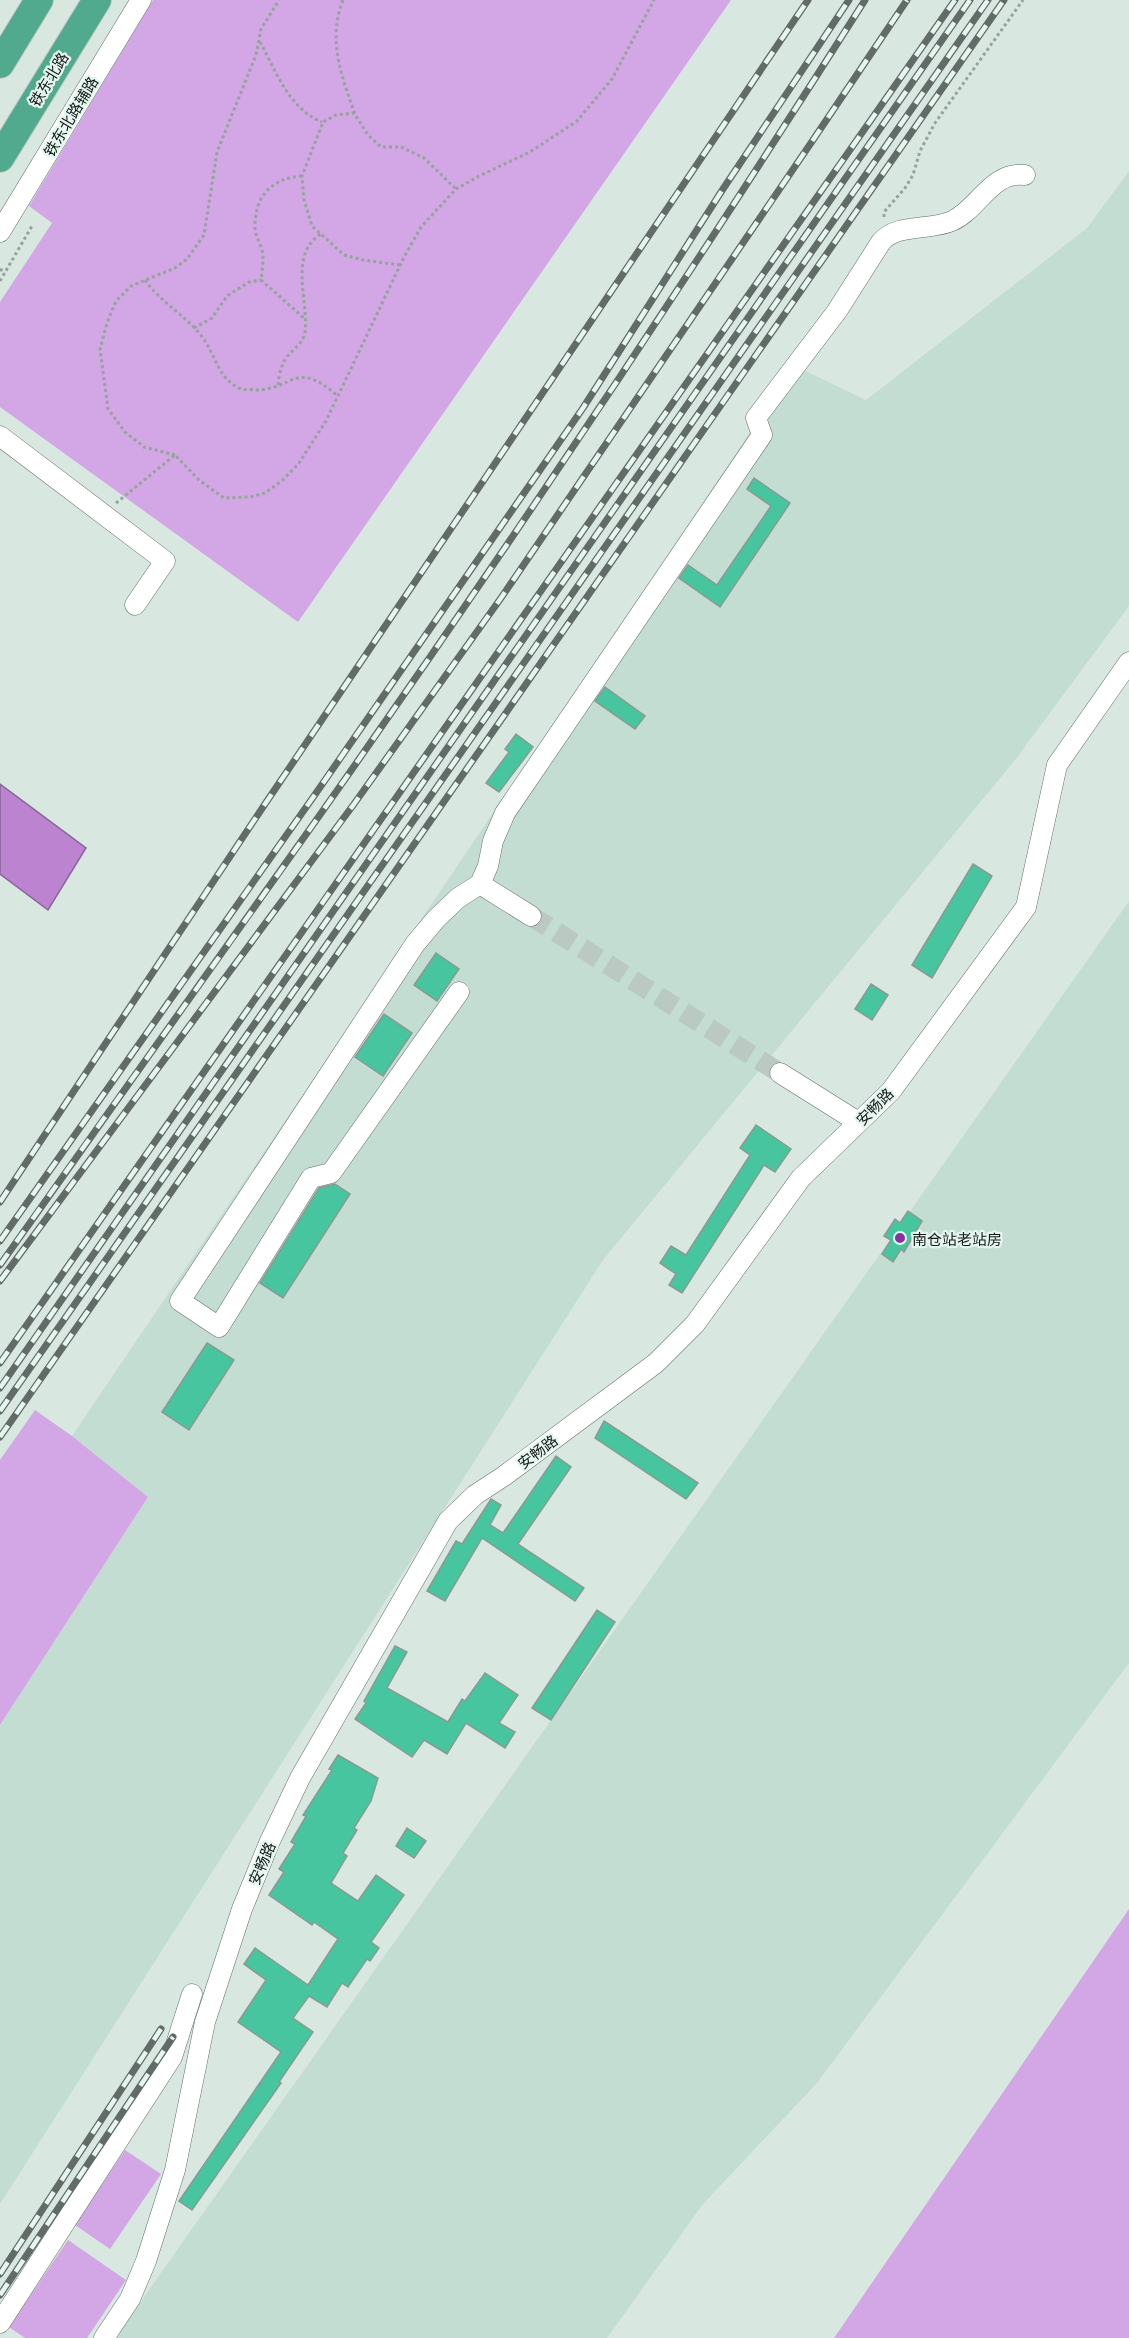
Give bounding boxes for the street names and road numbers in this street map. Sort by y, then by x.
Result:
street label: 铁东北路 [23,47,73,111]
street label: 铁东北路辅路 [37,71,103,161]
street label: 安畅路 [850,1082,898,1130]
street label: 安畅路 [512,1428,562,1474]
street label: 安畅路 [242,1838,280,1888]

